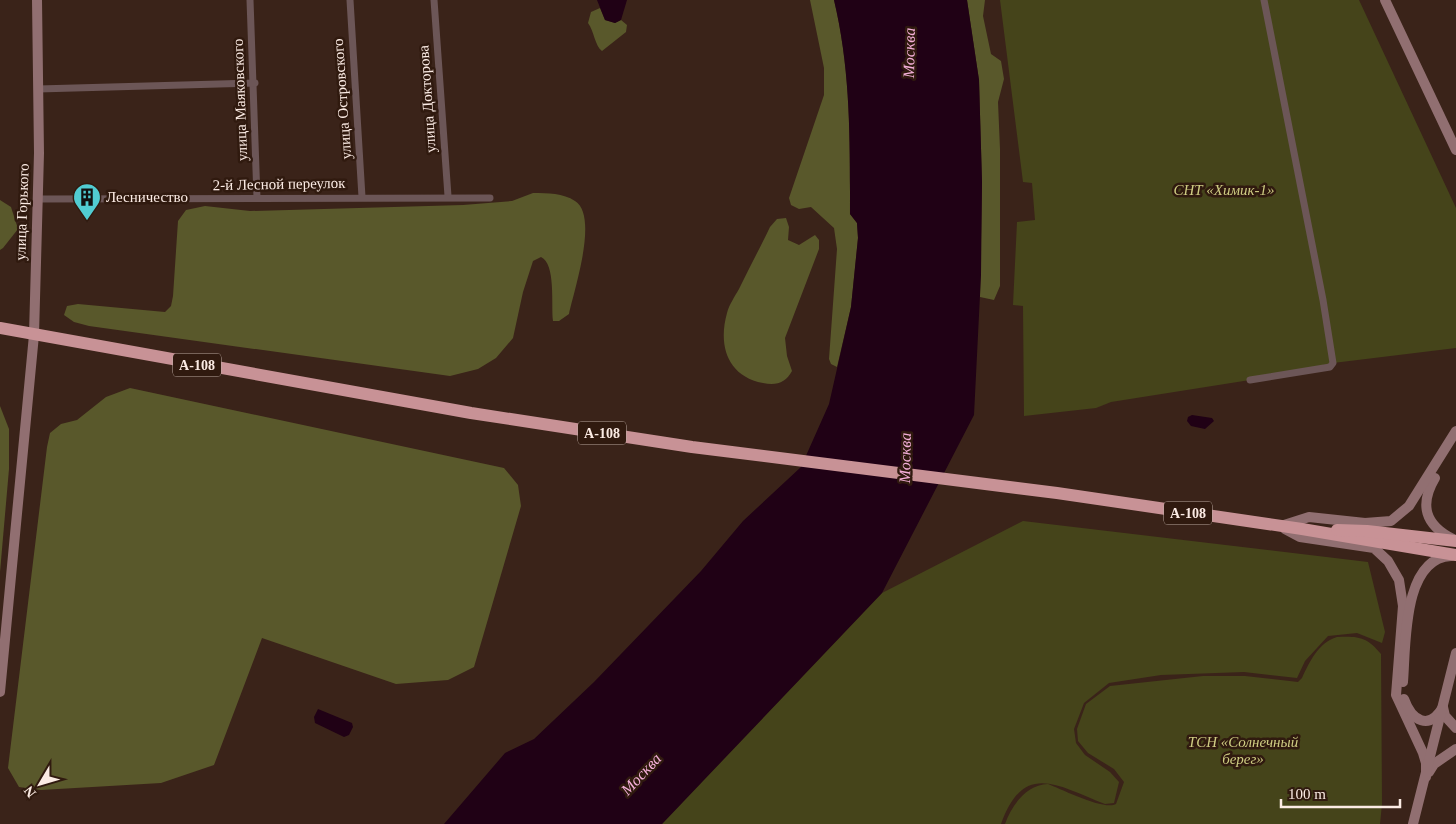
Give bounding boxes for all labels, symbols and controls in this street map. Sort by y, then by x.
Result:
water label: Москва [900,28,918,79]
street label: улица Маяковского [230,38,250,162]
street label: улица Островского [330,38,354,160]
street label: улица Докторова [415,44,439,153]
street label: улица Горького [12,163,32,261]
street label: 2-й Лесной переулок [212,175,346,193]
building icon: Лесничество [72,182,102,221]
park label: СНТ «Химик-1» [1173,182,1275,198]
place label: Лесничество [106,189,188,205]
road number: А-108 [173,354,221,376]
road number: А-108 [578,422,626,444]
water label: Москва [896,433,914,484]
road number: А-108 [1164,502,1212,524]
park label: ТСН «Солнечный берег» [1188,734,1299,767]
water label: Москва [617,750,664,799]
north arrow [15,759,65,809]
scale bar [1281,776,1400,808]
text: N [21,783,39,800]
text: 100 m [1288,786,1326,802]

